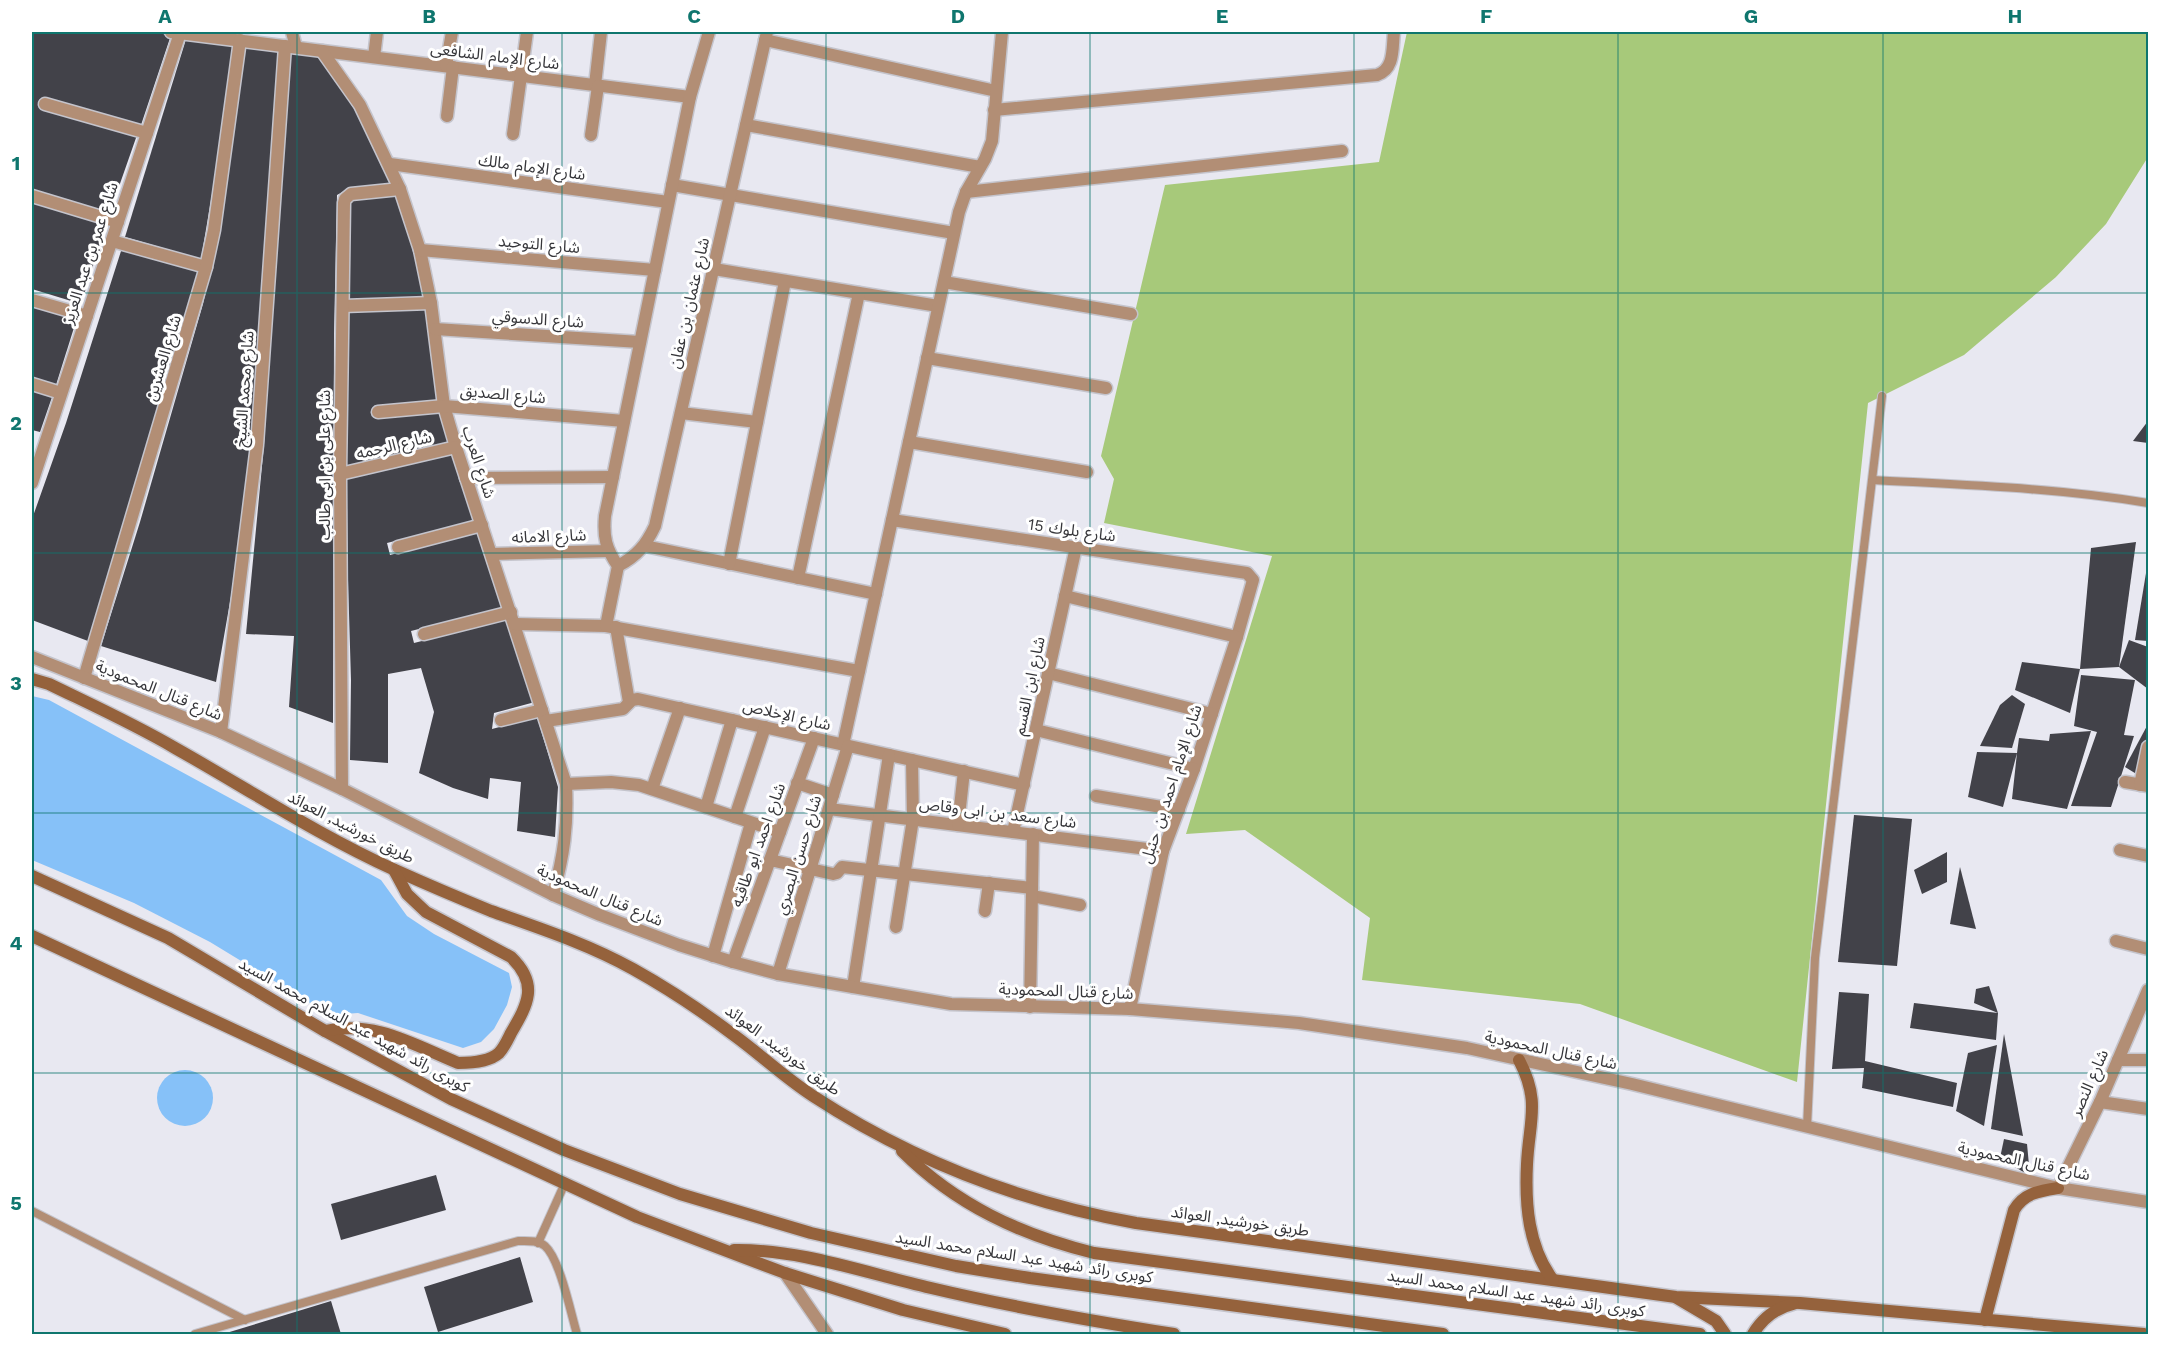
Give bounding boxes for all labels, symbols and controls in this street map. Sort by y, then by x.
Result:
text: A [158,4,172,28]
text: B [422,4,436,28]
text: C [687,4,701,28]
text: D [951,4,965,28]
text: E [1216,4,1228,28]
text: F [1480,4,1492,28]
text: G [1744,4,1758,28]
text: H [2008,4,2022,28]
street label: شارع الإمام الشافعى [429,39,560,76]
street label: شارع الإمام مالك [477,150,587,187]
text: 1 [12,151,20,175]
street label: شارع عمر بن عبد العزيز [58,180,125,328]
street label: شارع التوحيد [497,231,581,260]
street label: شارع عثمان بن عفان [665,236,716,371]
street label: شارع الدسوقي [491,306,585,335]
street label: شارع العشرين [141,313,188,404]
street label: شارع محمد الشيخ [230,330,261,448]
street label: شارع الصديق [459,381,547,410]
street label: شارع على بن ابى طالب [315,390,337,540]
text: 2 [10,411,22,435]
street label: شارع العرب [455,423,500,502]
street label: شارع الرحمه [354,427,434,466]
street label: شارع بلوك 15 [1026,514,1117,549]
street label: شارع الامانه [511,525,587,550]
street label: شارع ابن القسم [1009,635,1052,738]
street label: شارع قنال المحمودية [92,656,225,727]
text: 3 [10,671,22,695]
street label: شارع الإخلاص [741,696,833,737]
street label: شارع الإمام احمد بن حنبل [1136,702,1209,867]
street label: شارع احمد ابو طاقيه [727,780,792,911]
street label: طريق خورشيد, العوائد [284,787,418,868]
street label: شارع حسن البصري [771,793,828,918]
street label: شارع سعد بن ابى وقاص [918,794,1078,835]
street label: شارع قنال المحمودية [533,860,666,933]
text: 4 [10,931,23,955]
street label: كوبرى رائد شهيد عبد السلام محمد السيد [234,954,473,1099]
street label: شارع قنال المحمودية [998,979,1134,1006]
street label: طريق خورشيد, العوائد [721,1000,845,1100]
street label: شارع قنال المحمودية [1482,1027,1619,1076]
street label: شارع النصر [2065,1046,2115,1122]
street label: شارع قنال المحمودية [1955,1138,2092,1187]
text: 5 [10,1191,22,1215]
street label: طريق خورشيد, العوائد [1169,1202,1311,1241]
street label: كوبرى رائد شهيد عبد السلام محمد السيد [894,1227,1154,1290]
street label: كوبرى رائد شهيد عبد السلام محمد السيد [1385,1265,1647,1324]

